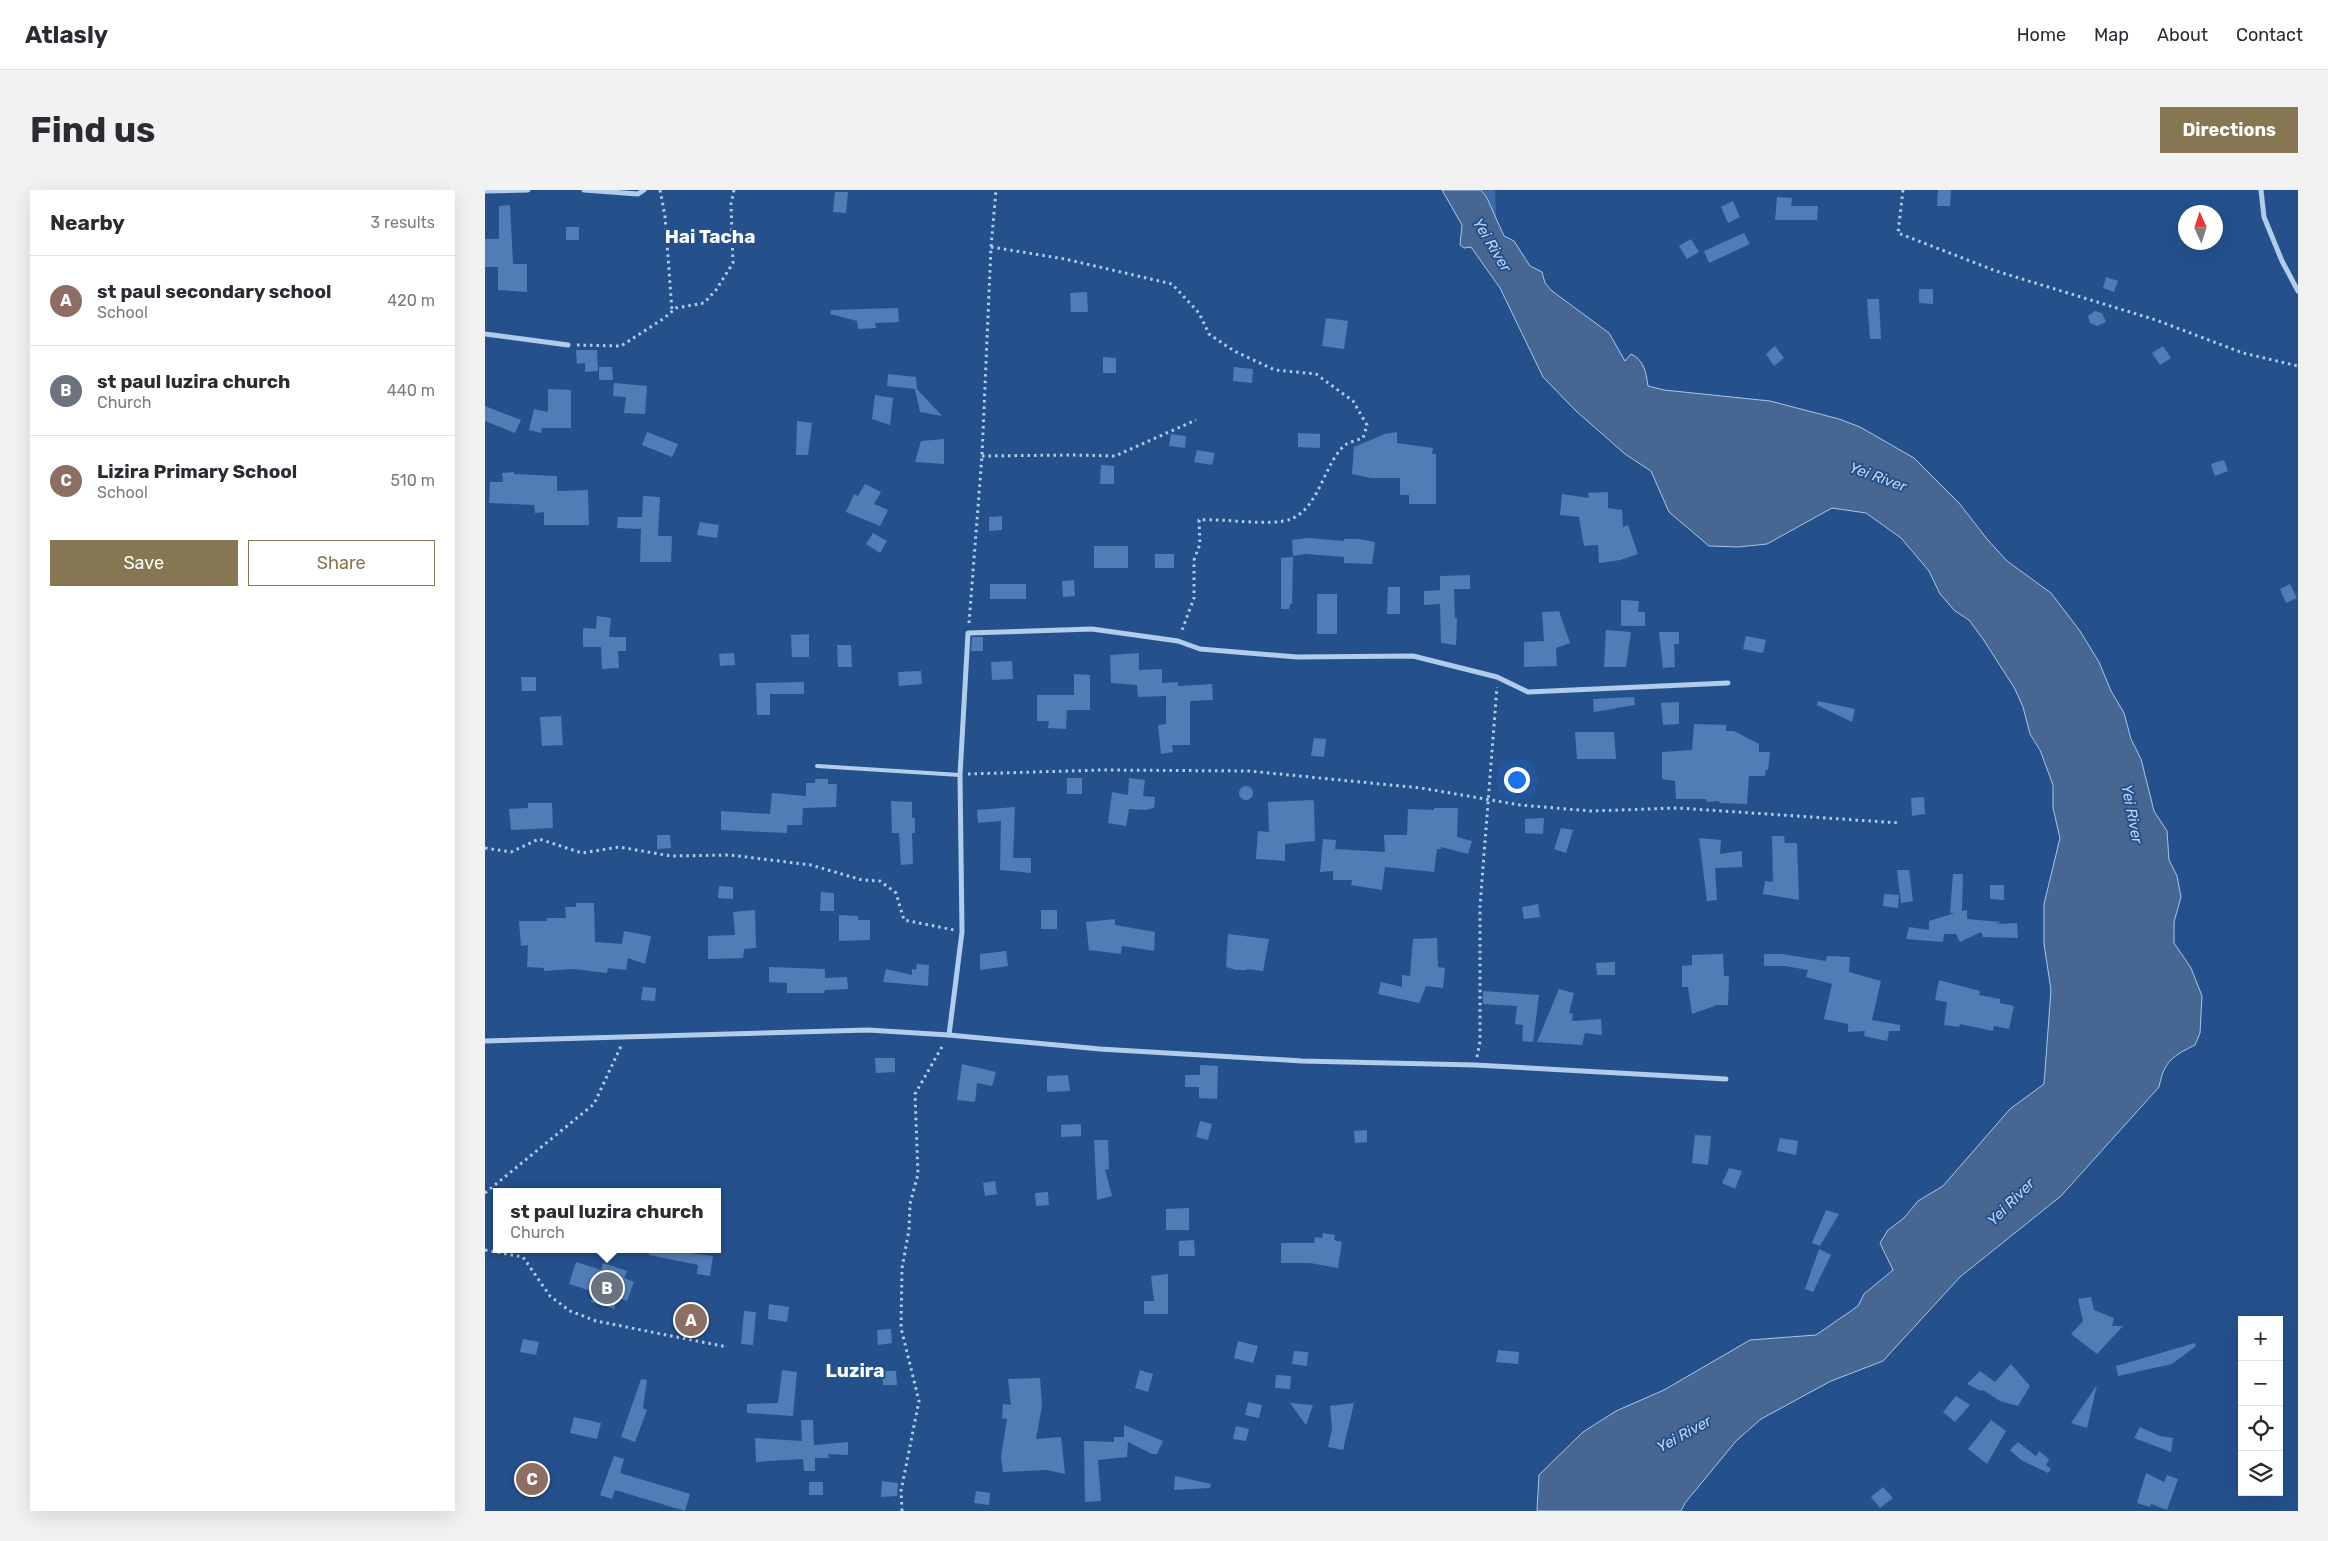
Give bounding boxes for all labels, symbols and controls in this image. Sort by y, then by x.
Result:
text: Atlasly [25,21,108,49]
text: Home [2017,24,2066,46]
text: Map [2094,24,2129,46]
text: About [2157,24,2208,46]
text: Contact [2236,24,2303,46]
button: Directions [2160,107,2298,153]
text: Find us [30,109,155,151]
north arrow [2178,205,2223,250]
text: Nearby [50,210,125,235]
text: 3 results [370,213,435,232]
water label: Yei River [1469,215,1516,276]
district label: Hai Tacha [665,225,755,248]
text: st paul secondary school [97,280,332,303]
text: A [60,291,72,310]
text: 420 m [387,291,435,310]
text: School [97,303,148,322]
text: st paul luzira church [97,370,290,393]
text: B [60,381,72,400]
text: 440 m [387,381,435,400]
text: Church [97,393,152,412]
water label: Yei River [1847,458,1910,496]
text: Lizira Primary School [97,460,297,483]
text: C [60,471,72,490]
text: 510 m [391,471,435,490]
text: School [97,483,148,502]
button: Save [50,540,238,586]
button: Share [248,540,435,586]
your location [1504,767,1530,793]
water label: Yei River [2117,783,2147,846]
water label: Yei River [1984,1174,2039,1229]
popup [493,1188,721,1253]
text: st paul luzira church [510,1200,704,1223]
text: Church [510,1223,565,1242]
pin: B [591,1269,623,1307]
pin: A [675,1301,707,1339]
map controls [2238,1316,2283,1496]
button: + [2238,1316,2283,1361]
district label: Luzira [826,1359,885,1382]
button: − [2238,1361,2283,1406]
button: locate [2238,1406,2283,1451]
water label: Yei River [1653,1411,1716,1456]
button: layers [2238,1451,2283,1496]
pin: C [516,1460,548,1498]

